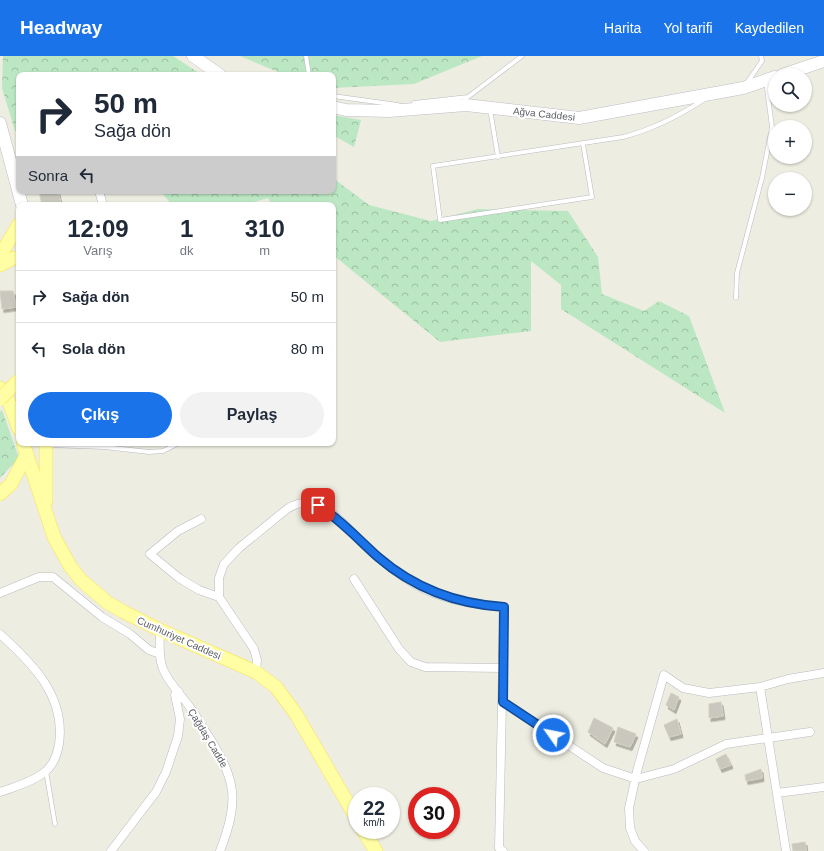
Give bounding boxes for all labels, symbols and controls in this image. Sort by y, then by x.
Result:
text: Headway [20,17,102,38]
text: Harita [604,20,641,36]
text: Yol tarifi [663,20,713,36]
text: Kaydedilen [735,20,804,36]
map controls [768,68,812,216]
button: search [768,68,812,112]
icon: right [28,88,80,140]
text: 50 m [94,88,158,119]
street label: Ağva Caddesi [512,105,576,123]
button: + [768,120,812,164]
text: Sağa dön [94,121,171,141]
icon: left [76,164,98,186]
text: Sonra [28,167,68,184]
button: − [768,172,812,216]
text: 12:09 [67,215,129,242]
text: 1 [180,215,193,242]
text: 310 [245,215,285,242]
text: Varış [83,243,113,258]
text: dk [180,243,194,258]
text: m [259,243,270,258]
icon: right [28,286,50,308]
text: Sağa dön [62,288,130,305]
text: 50 m [291,288,324,305]
icon: left [28,338,50,360]
text: Sola dön [62,340,125,357]
text: 80 m [291,340,324,357]
button: Çıkış [28,392,172,438]
button: Paylaş [180,392,324,438]
pin [301,488,335,522]
icon: arrive [307,494,329,516]
street label: Cumhuriyet Caddesi [135,615,223,661]
street label: Çağdaş Cadde [186,707,230,770]
position arrow [532,714,574,756]
speed limit sign: 30 [408,787,460,839]
text: 22 [363,797,385,819]
text: km/h [363,817,385,828]

